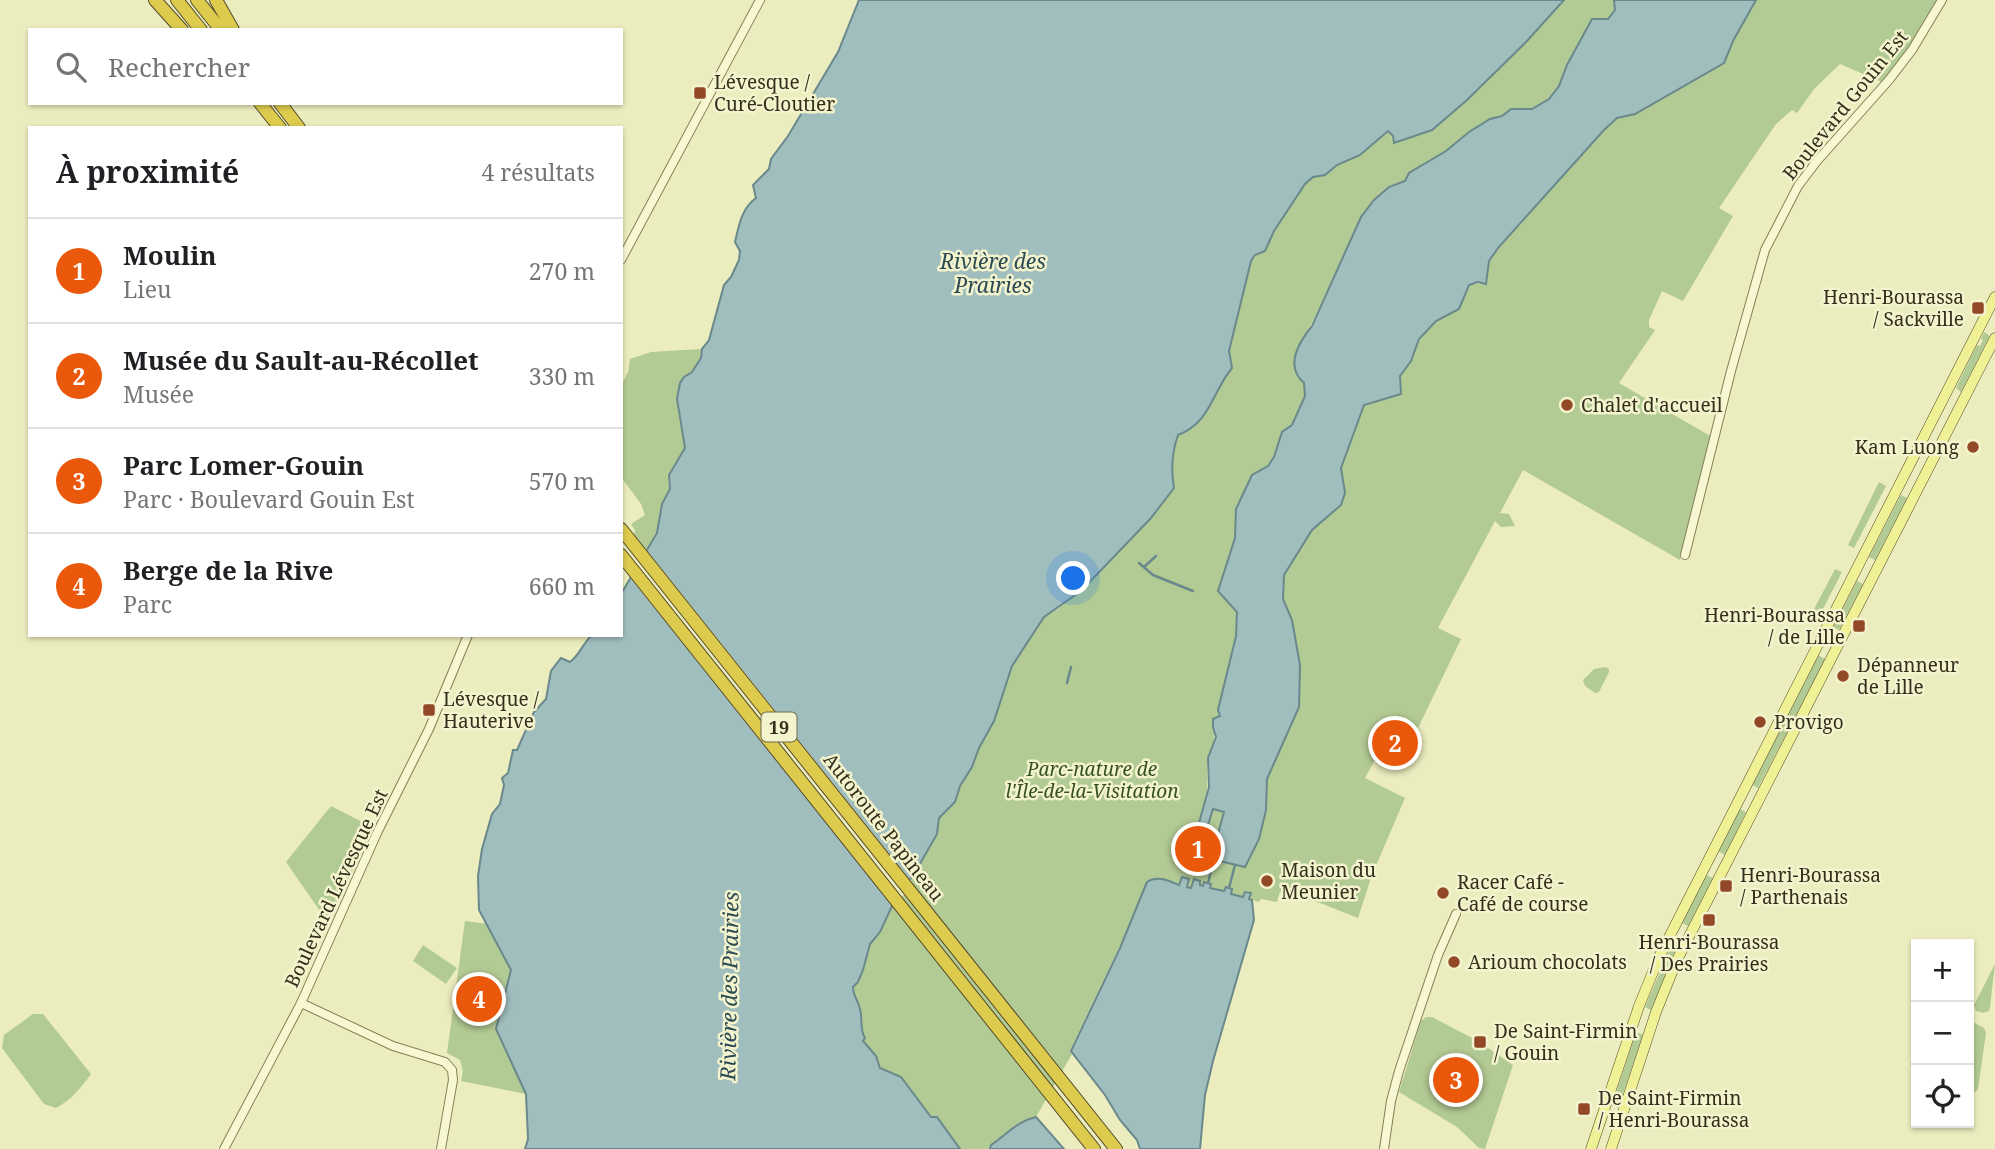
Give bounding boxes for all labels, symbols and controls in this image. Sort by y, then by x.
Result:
street label: Boulevard Gouin Est [1776,24,1914,185]
search box [28,28,623,105]
icon: search [52,48,90,86]
text: Rechercher [108,49,250,85]
place label: Lévesque / Curé-Cloutier [714,69,835,117]
marker: Lévesque / Curé-Cloutier [692,85,708,101]
text: À proximité [56,151,239,192]
text: 4 résultats [481,156,595,188]
text: Moulin [123,237,217,273]
water label: Rivière des Prairies [939,247,1046,299]
text: 1 [73,255,86,287]
text: 270 m [529,255,595,287]
text: Lieu [123,273,172,305]
place label: Henri-Bourassa / Sackville [1823,284,1964,332]
marker: Henri-Bourassa / Sackville [1970,300,1986,316]
text: Musée du Sault-au-Récollet [123,342,479,378]
text: 2 [73,360,86,392]
text: 330 m [529,360,595,392]
text: Musée [123,378,194,410]
place label: Chalet d'accueil [1581,392,1723,418]
marker: Chalet d'accueil [1559,397,1575,413]
place label: Kam Luong [1855,434,1959,460]
marker: Kam Luong [1965,439,1981,455]
text: Parc Lomer-Gouin [123,447,364,483]
text: 3 [73,465,86,497]
text: 570 m [529,465,595,497]
text: Parc · Boulevard Gouin Est [123,483,415,515]
text: Berge de la Rive [123,552,333,588]
your location [1056,561,1090,595]
text: 4 [73,570,86,602]
text: 660 m [529,570,595,602]
text: Parc [123,588,172,620]
place label: Henri-Bourassa / de Lille [1704,602,1845,650]
marker: Henri-Bourassa / de Lille [1851,618,1867,634]
place label: Dépanneur de Lille [1857,652,1959,700]
marker: Dépanneur de Lille [1835,668,1851,684]
place label: Lévesque / Hauterive [443,686,540,734]
marker: Lévesque / Hauterive [421,702,437,718]
place label: Provigo [1774,709,1844,735]
road number: 19 [762,712,796,742]
marker: Provigo [1752,714,1768,730]
pin: 2 [1372,717,1418,769]
street label: Autoroute Papineau [818,747,950,907]
park label: Parc-nature de l'Île-de-la-Visitation [1005,756,1179,804]
street label: Boulevard Lévesque Est [278,784,394,992]
pin: 1 [1175,823,1221,875]
place label: Maison du Meunier [1281,857,1376,905]
place label: Henri-Bourassa / Parthenais [1740,862,1881,910]
place label: Racer Café - Café de course [1457,869,1588,917]
marker: Maison du Meunier [1259,873,1275,889]
marker: Henri-Bourassa / Parthenais [1718,878,1734,894]
marker: Racer Café - Café de course [1435,885,1451,901]
water label: Rivière des Prairies [713,891,745,1082]
marker: Henri-Bourassa / Des Prairies [1701,912,1717,928]
place label: Henri-Bourassa / Des Prairies [1639,929,1779,977]
map controls [1911,939,1974,1128]
button: + [1911,939,1974,1002]
place label: Arioum chocolats [1468,949,1627,975]
marker: Arioum chocolats [1446,954,1462,970]
pin: 4 [456,973,502,1025]
button: − [1911,1002,1974,1065]
place label: De Saint-Firmin / Gouin [1494,1018,1637,1066]
marker: De Saint-Firmin / Gouin [1472,1034,1488,1050]
pin: 3 [1433,1054,1479,1106]
button: locate [1911,1065,1974,1128]
place label: De Saint-Firmin / Henri-Bourassa [1598,1085,1749,1133]
marker: De Saint-Firmin / Henri-Bourassa [1576,1101,1592,1117]

